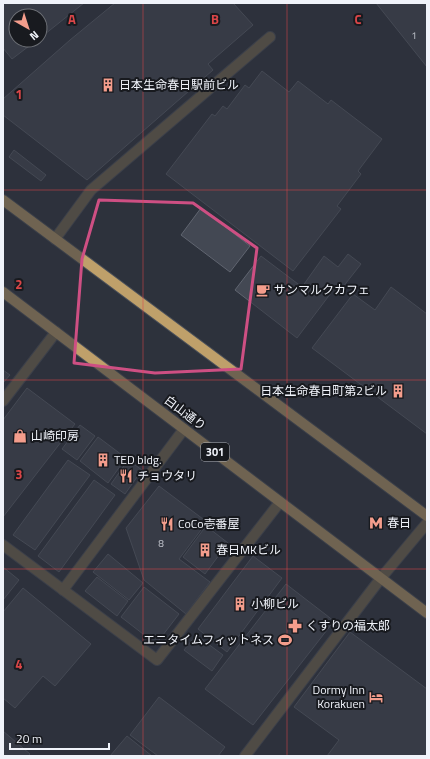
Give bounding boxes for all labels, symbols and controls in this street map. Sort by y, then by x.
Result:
north arrow [8,8,48,48]
text: A [68,9,76,29]
text: B [211,9,219,29]
text: C [354,9,362,29]
text: N [26,27,42,44]
house number: 1 [411,28,417,43]
place label: 日本生命春日駅前ビル [119,75,239,94]
building icon: 日本生命春日駅前ビル [100,77,116,93]
text: 1 [15,84,23,104]
text: 2 [15,274,23,294]
place label: サンマルクカフェ [274,280,370,299]
cafe icon: サンマルクカフェ [255,282,271,298]
place label: 日本生命春日町第2ビル [260,381,387,400]
building icon: 日本生命春日町第2ビル [390,383,406,399]
street label: 白山通り [160,391,210,435]
place label: 山崎印房 [31,426,79,445]
shop icon: 山崎印房 [12,428,28,444]
road number: 301 [201,443,229,461]
place label: TED bldg. [114,450,162,469]
building icon: TED bldg. [95,452,111,468]
text: 3 [15,464,23,484]
place label: チョウタリ [137,466,197,485]
restaurant icon: チョウタリ [118,468,134,484]
place label: 春日 [387,513,411,532]
place label: CoCo壱番屋 [178,514,240,533]
metro station icon: 春日 [368,515,384,531]
restaurant icon: CoCo壱番屋 [159,516,175,532]
house number: 8 [158,536,164,551]
place label: 春日MKビル [216,540,281,559]
building icon: 春日MKビル [197,542,213,558]
place label: 小柳ビル [251,594,299,613]
building icon: 小柳ビル [232,596,248,612]
place label: くすりの福太郎 [306,616,390,635]
pharmacy icon: くすりの福太郎 [287,618,303,634]
place label: エニタイムフィットネス [143,630,274,649]
sports icon: エニタイムフィットネス [277,632,293,648]
text: 4 [15,654,23,674]
place label: Dormy Inn Korakuen [313,680,365,713]
hotel icon: Dormy Inn Korakuen [368,689,384,705]
scale bar [10,725,109,751]
text: 20 m [16,729,42,748]

